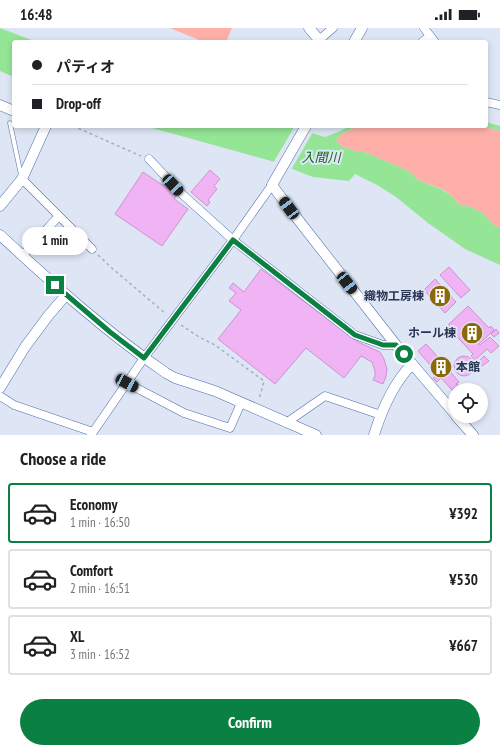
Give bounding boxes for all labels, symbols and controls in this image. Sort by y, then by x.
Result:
text: 16:48 [20,5,52,24]
text: パティオ [56,57,115,76]
text: Drop-off [56,94,101,113]
water label: 入間川 [301,149,342,166]
car [160,172,186,198]
car [277,195,301,221]
callout: 1 min [22,227,88,255]
text: 1 min [42,232,68,249]
car [335,270,359,296]
route end [46,276,64,294]
building icon: 織物工房棟 [427,283,453,309]
place label: 織物工房棟 [364,288,424,303]
building icon: ホール棟 [459,320,485,346]
place label: ホール棟 [408,325,456,340]
route start [395,345,413,363]
building icon: 本館 [428,354,454,380]
place label: 本館 [456,359,480,374]
car [114,372,140,394]
map controls [448,383,488,423]
button: locate [448,383,488,423]
text: Choose a ride [20,447,106,470]
icon: car [22,495,58,531]
text: Economy [70,495,118,514]
text: ¥392 [449,504,478,523]
text: 1 min · 16:50 [70,514,130,531]
icon: car [22,561,58,597]
text: Comfort [70,561,113,580]
text: ¥530 [449,570,478,589]
text: 2 min · 16:51 [70,580,130,597]
icon: car [22,627,58,663]
text: XL [70,627,84,646]
text: ¥667 [449,636,478,655]
text: 3 min · 16:52 [70,646,130,663]
button: Confirm [20,699,480,745]

